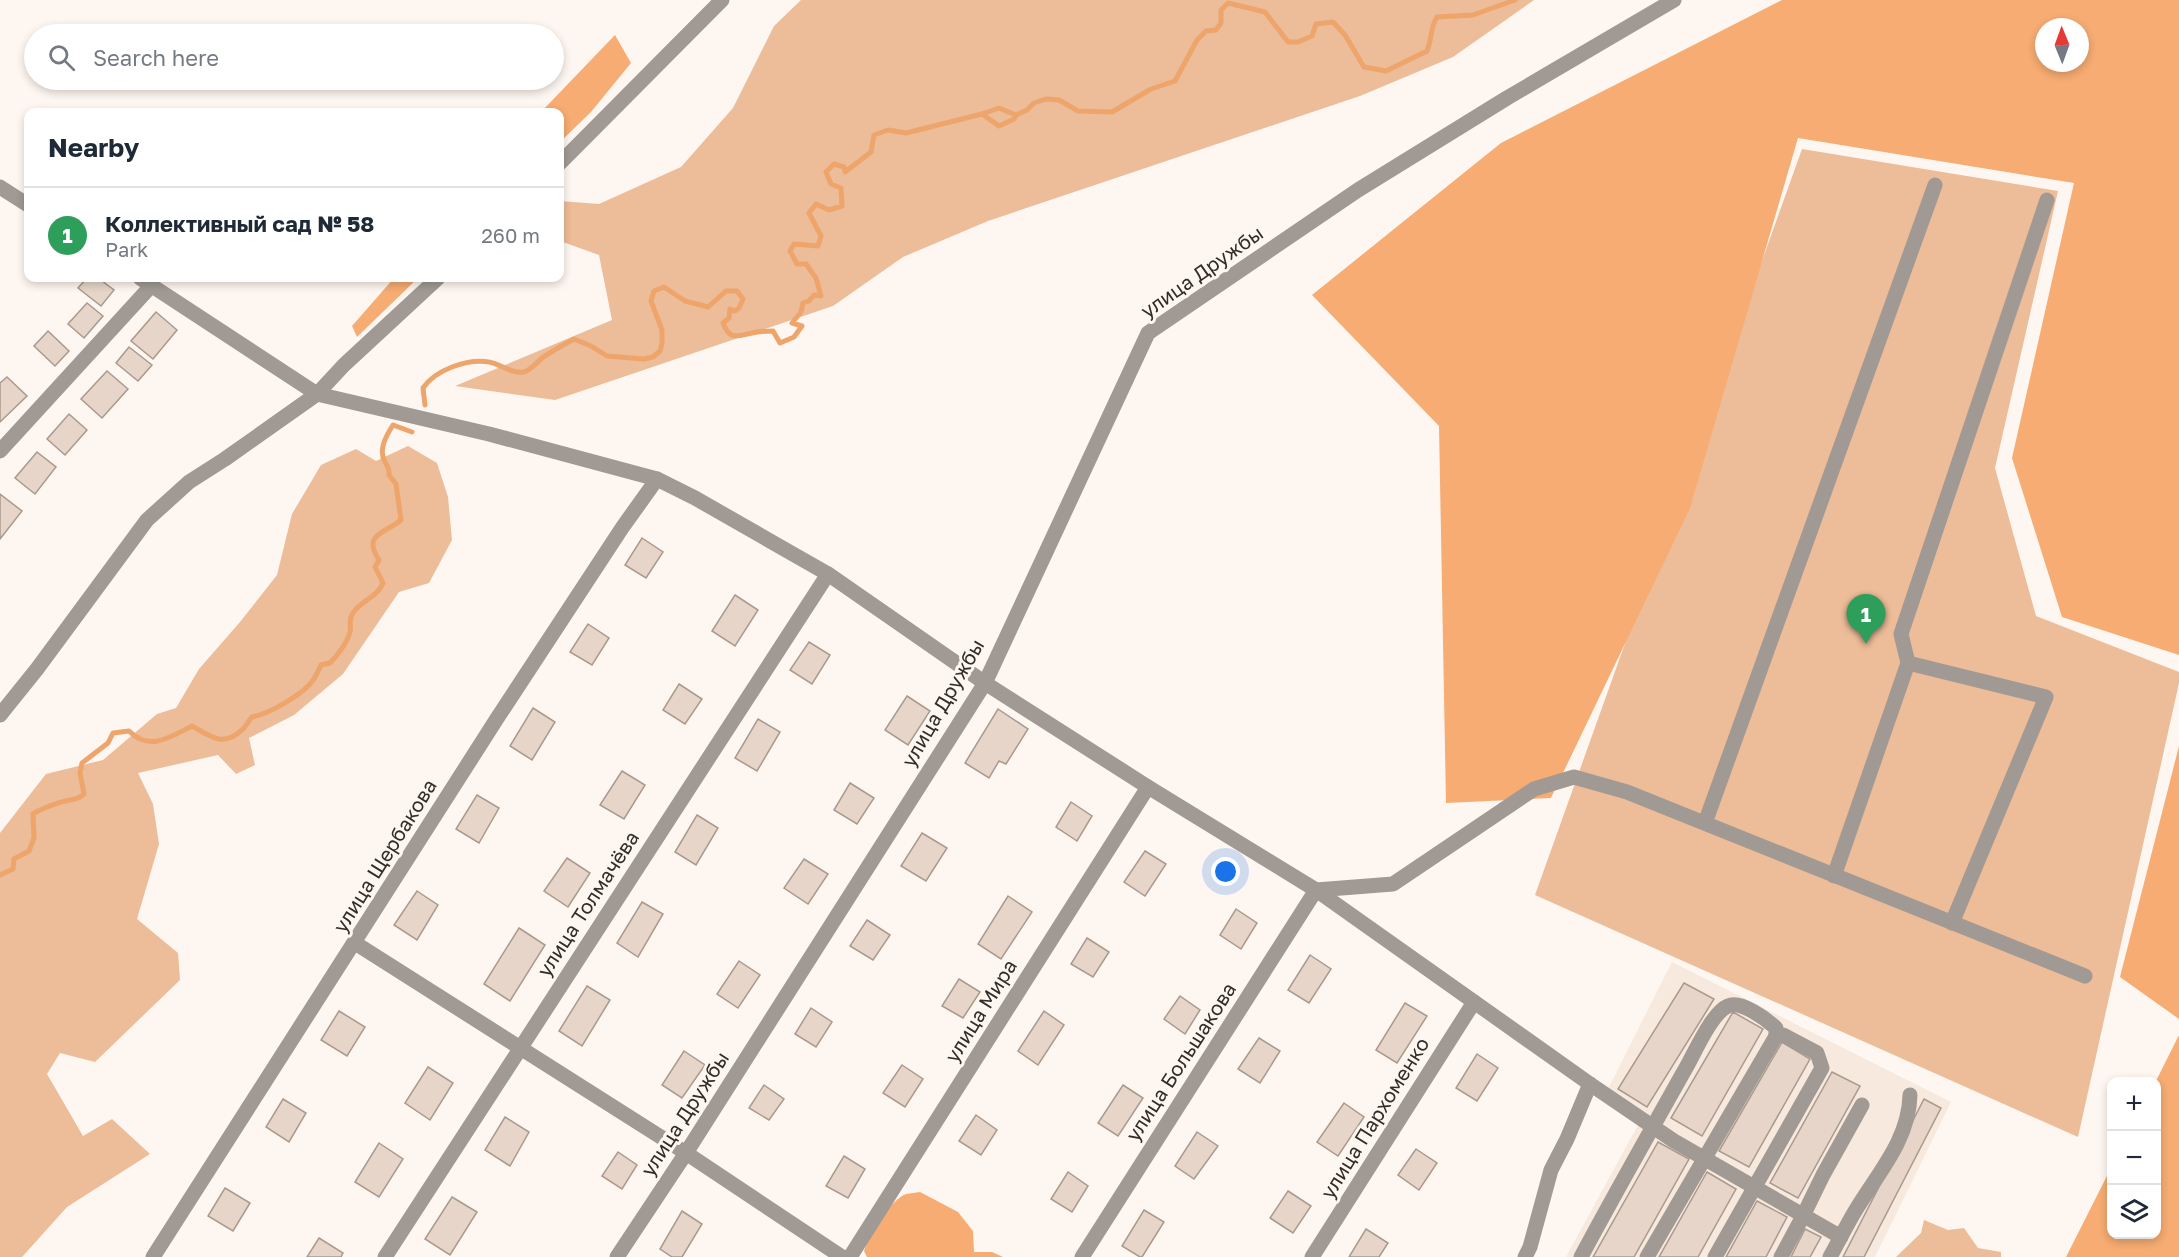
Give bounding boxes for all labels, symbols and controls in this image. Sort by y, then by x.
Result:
north arrow [2035,18,2089,72]
search box [24,24,564,90]
icon: search [45,41,78,74]
text: Search here [93,44,219,71]
text: Nearby [48,132,139,163]
text: Коллективный сад № 58 [105,210,374,237]
street label: улица Дружбы [1136,220,1267,322]
text: 1 [62,223,73,247]
text: 260 m [481,223,540,247]
text: Park [105,237,148,261]
pin: 1 [1846,594,1886,644]
street label: улица Дружбы [896,634,988,771]
street label: улица Щербакова [327,774,441,937]
street label: улица Толмачёва [531,826,643,981]
your location [1211,857,1240,886]
street label: улица Мира [939,955,1021,1066]
street label: улица Большакова [1120,978,1240,1145]
street label: улица Пархоменко [1315,1032,1434,1203]
street label: улица Дружбы [635,1047,733,1180]
map controls [2107,1077,2161,1239]
button: + [2107,1077,2161,1131]
button: − [2107,1131,2161,1185]
button: layers [2107,1185,2161,1239]

